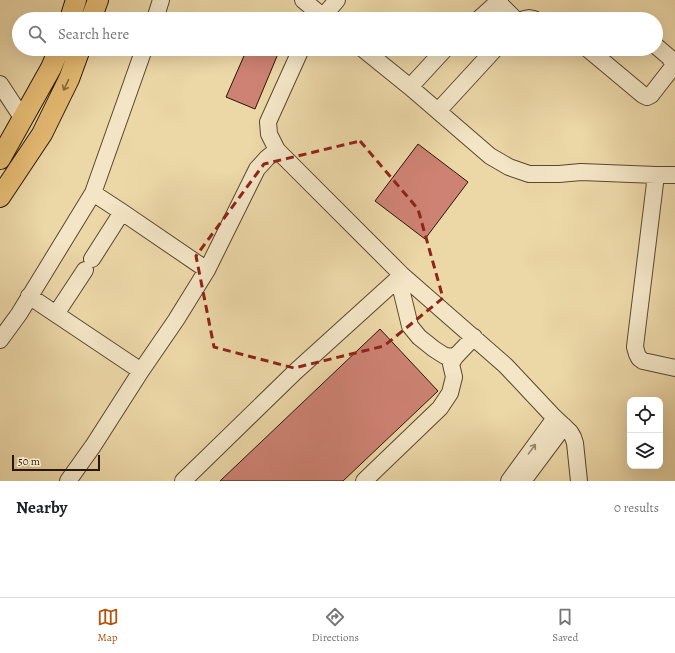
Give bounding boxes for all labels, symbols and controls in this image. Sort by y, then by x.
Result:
search box [12,12,663,56]
icon: search [26,23,48,45]
text: Search here [58,24,129,44]
one-way arrow [62,79,69,91]
map controls [627,397,663,469]
button: locate [627,397,663,433]
button: layers [627,433,663,469]
one-way arrow [528,444,536,455]
scale bar [12,453,100,472]
text: 50 m [18,454,40,469]
text: Nearby [16,496,67,519]
text: 0 results [614,499,659,516]
tab: Map [97,606,119,645]
tab: Directions [312,606,359,645]
tab: Saved [552,606,578,645]

